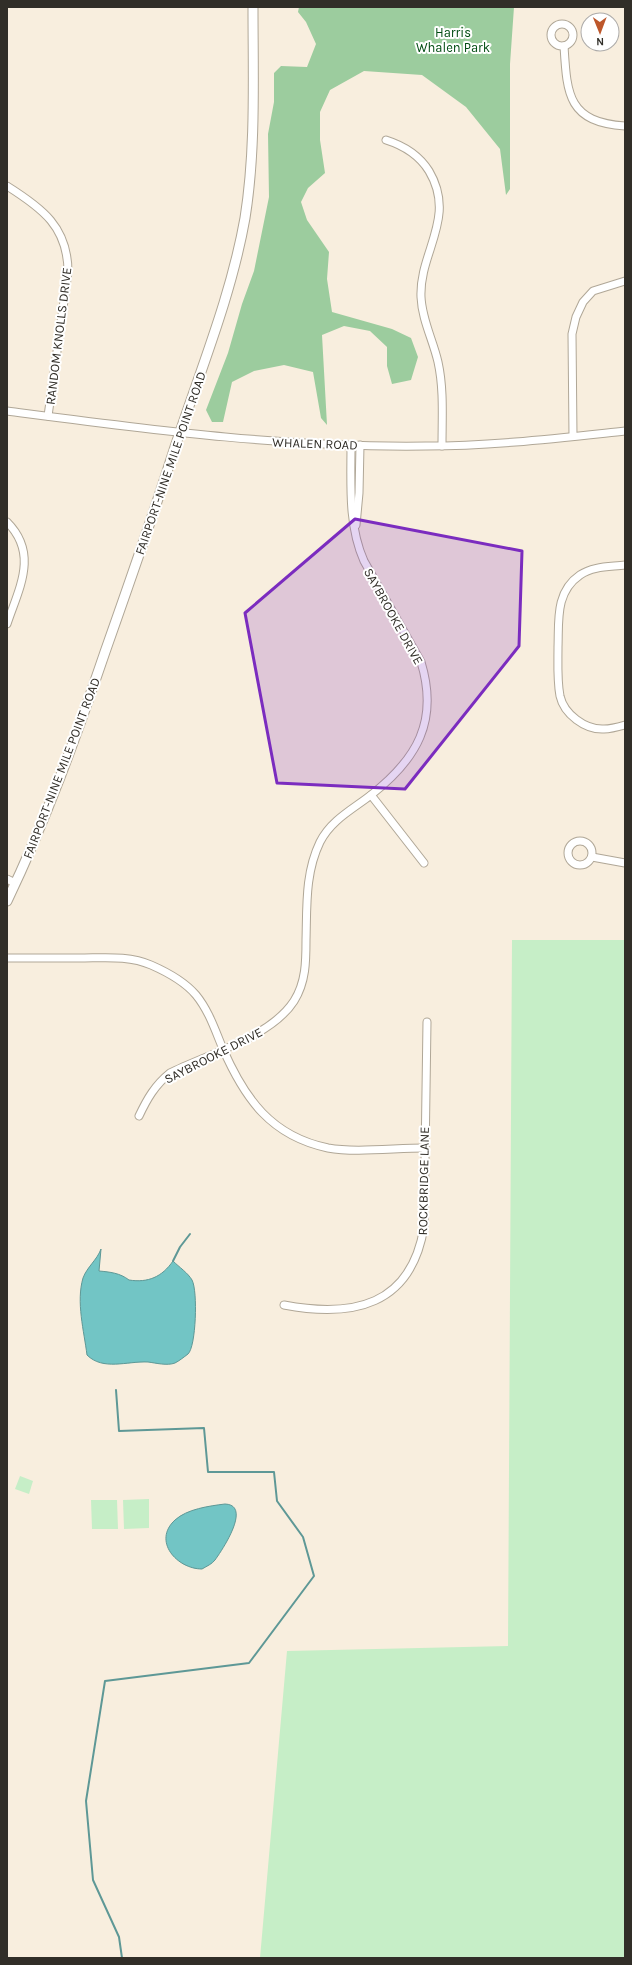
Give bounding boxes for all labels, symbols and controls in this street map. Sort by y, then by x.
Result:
north arrow [580,12,620,52]
park label: Harris Whalen Park [416,25,490,55]
text: N [596,35,604,48]
street label: RANDOM KNOLLS DRIVE [43,266,74,406]
street label: FAIRPORT-NINE MILE POINT ROAD [132,370,209,557]
street label: WHALEN ROAD [272,435,358,452]
street label: SAYBROOKE DRIVE [361,565,426,667]
street label: FAIRPORT-NINE MILE POINT ROAD [20,676,103,861]
street label: SAYBROOKE DRIVE [162,1024,265,1087]
street label: ROCKBRIDGE LANE [415,1126,432,1236]

